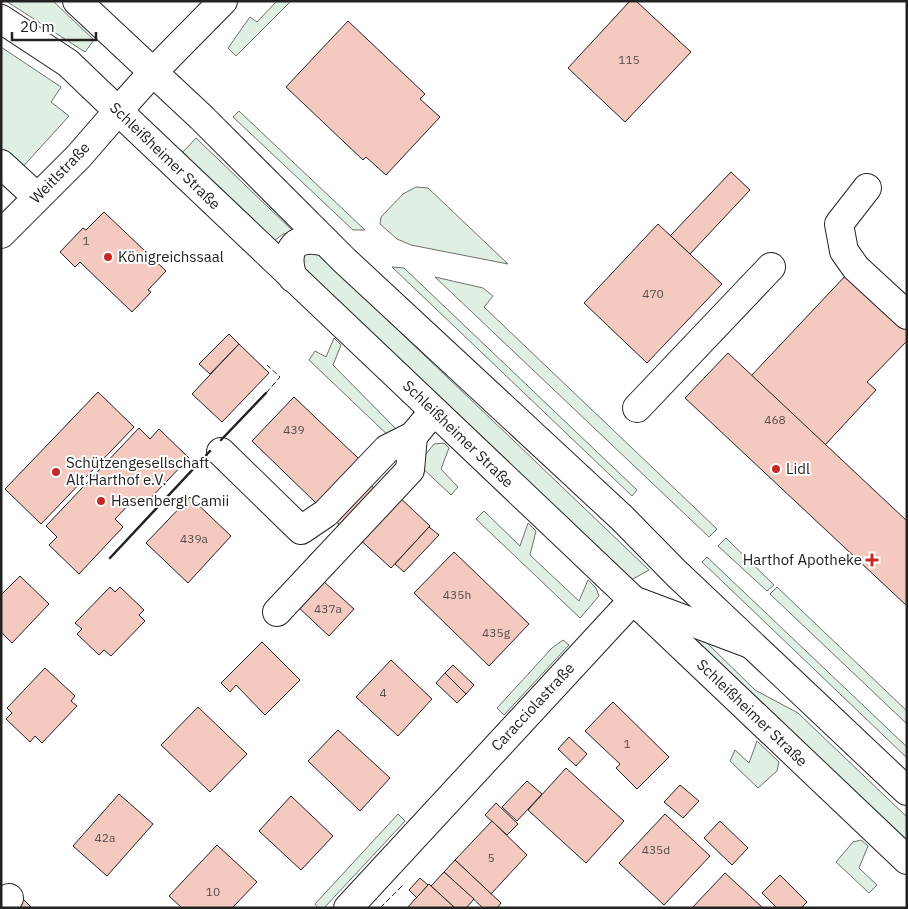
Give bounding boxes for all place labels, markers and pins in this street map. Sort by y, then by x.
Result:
place label: Königreichssaal [118,247,224,266]
marker: Königreichssaal [102,251,114,263]
place label: Schützengesellschaft Alt Harthof e.V. [66,453,209,489]
place label: Lidl [786,459,810,478]
marker: Lidl [770,463,782,475]
marker: Schützengesellschaft Alt Harthof e.V. [50,466,62,478]
place label: Hasenbergl Camii [111,491,229,510]
marker: Hasenbergl Camii [95,495,107,507]
place label: Harthof Apotheke [743,550,862,569]
marker: Harthof Apotheke [866,554,878,566]

